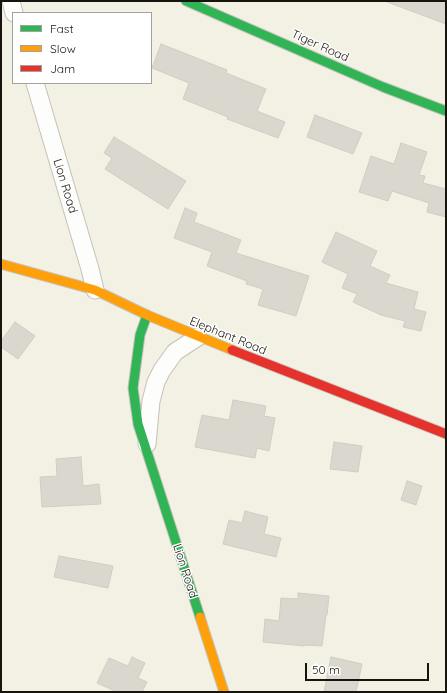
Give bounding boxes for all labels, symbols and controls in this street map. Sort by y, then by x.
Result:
legend [12,12,152,84]
text: Fast [50,21,74,36]
street label: Tiger Road [289,27,351,65]
text: Slow [50,41,76,56]
text: Jam [50,61,75,76]
street label: Lion Road [50,157,80,215]
street label: Elephant Road [187,314,269,358]
street label: Lion Road [169,542,201,600]
scale bar [307,655,431,681]
text: 50 m [312,662,340,677]

